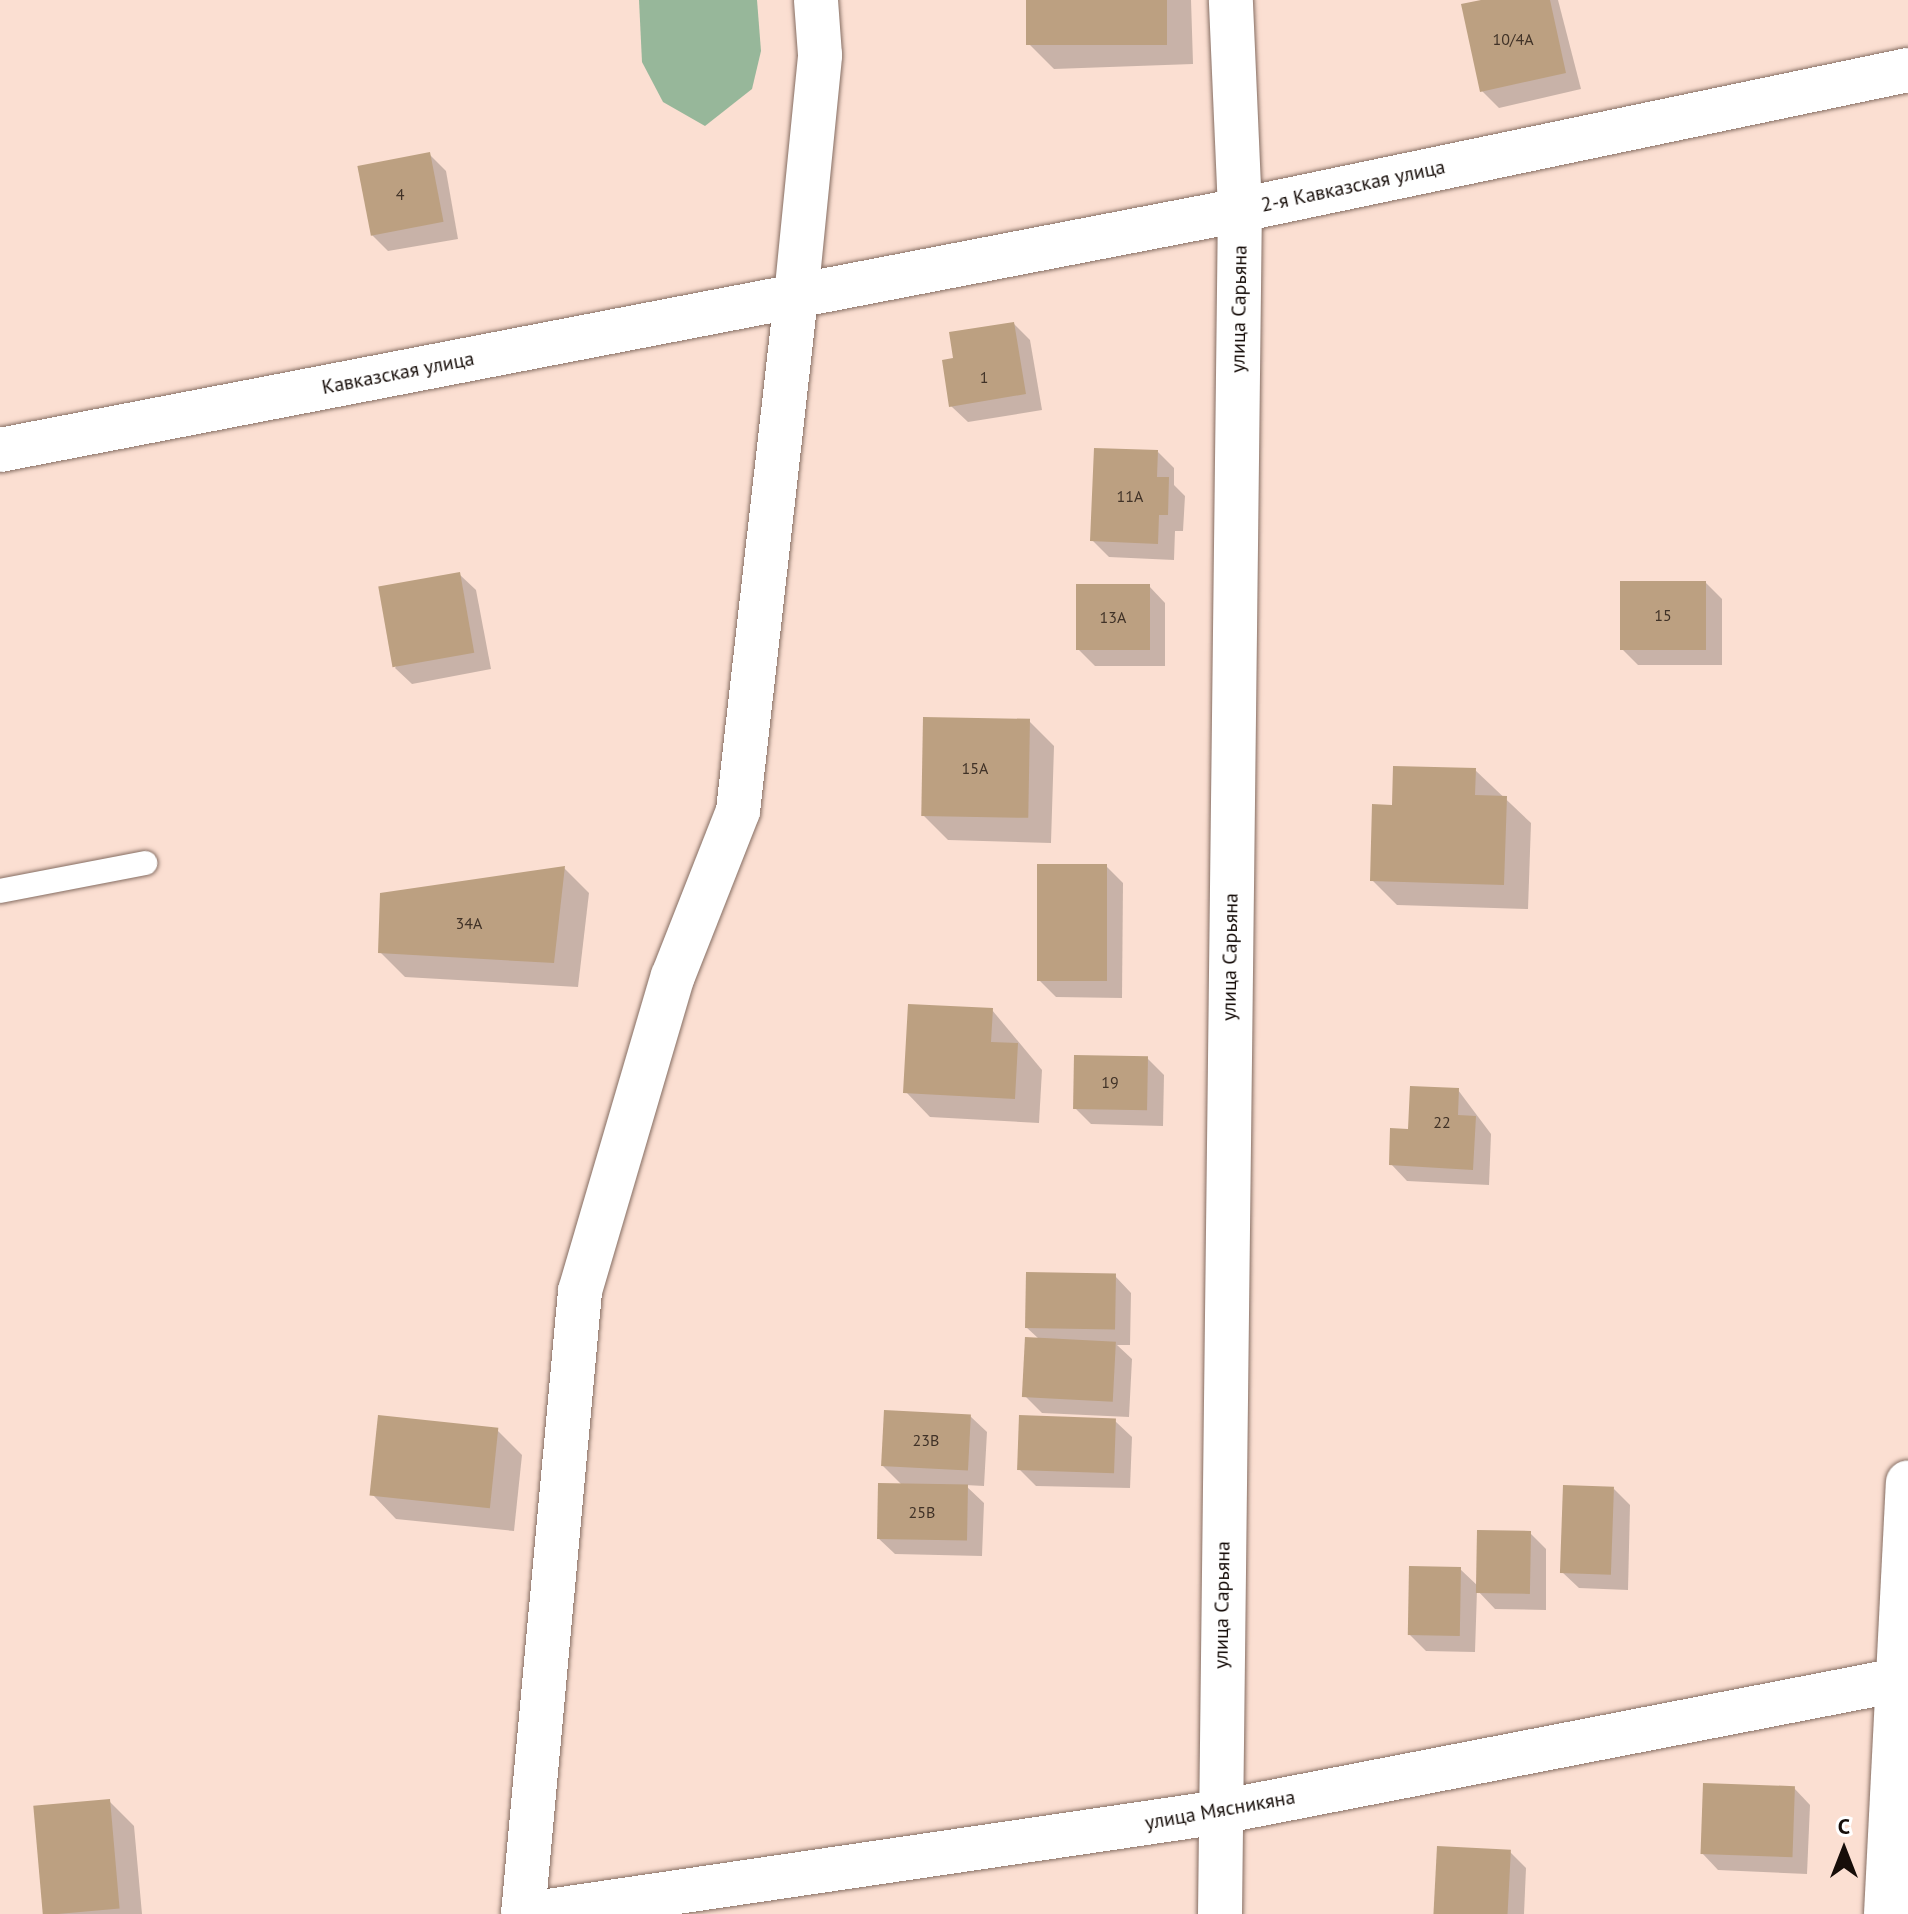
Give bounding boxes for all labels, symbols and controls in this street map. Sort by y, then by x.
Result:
house number: 10/4А [1492,29,1534,49]
street label: 2-я Кавказская улица [1259,155,1447,217]
house number: 4 [396,184,404,204]
street label: улица Сарьяна [1226,245,1252,373]
street label: Кавказская улица [320,346,476,400]
house number: 1 [980,367,988,387]
house number: 11А [1117,486,1143,506]
house number: 15 [1654,605,1672,625]
house number: 13А [1100,607,1126,627]
house number: 15А [962,758,988,778]
street label: улица Сарьяна [1217,893,1243,1021]
house number: 34А [456,913,482,933]
house number: 19 [1101,1072,1119,1092]
house number: 22 [1433,1112,1451,1132]
house number: 23В [913,1430,939,1450]
house number: 25В [909,1502,935,1522]
street label: улица Сарьяна [1209,1541,1235,1669]
street label: улица Мясникяна [1143,1785,1297,1835]
north arrow [1804,1810,1884,1890]
text: С [1838,1812,1850,1840]

